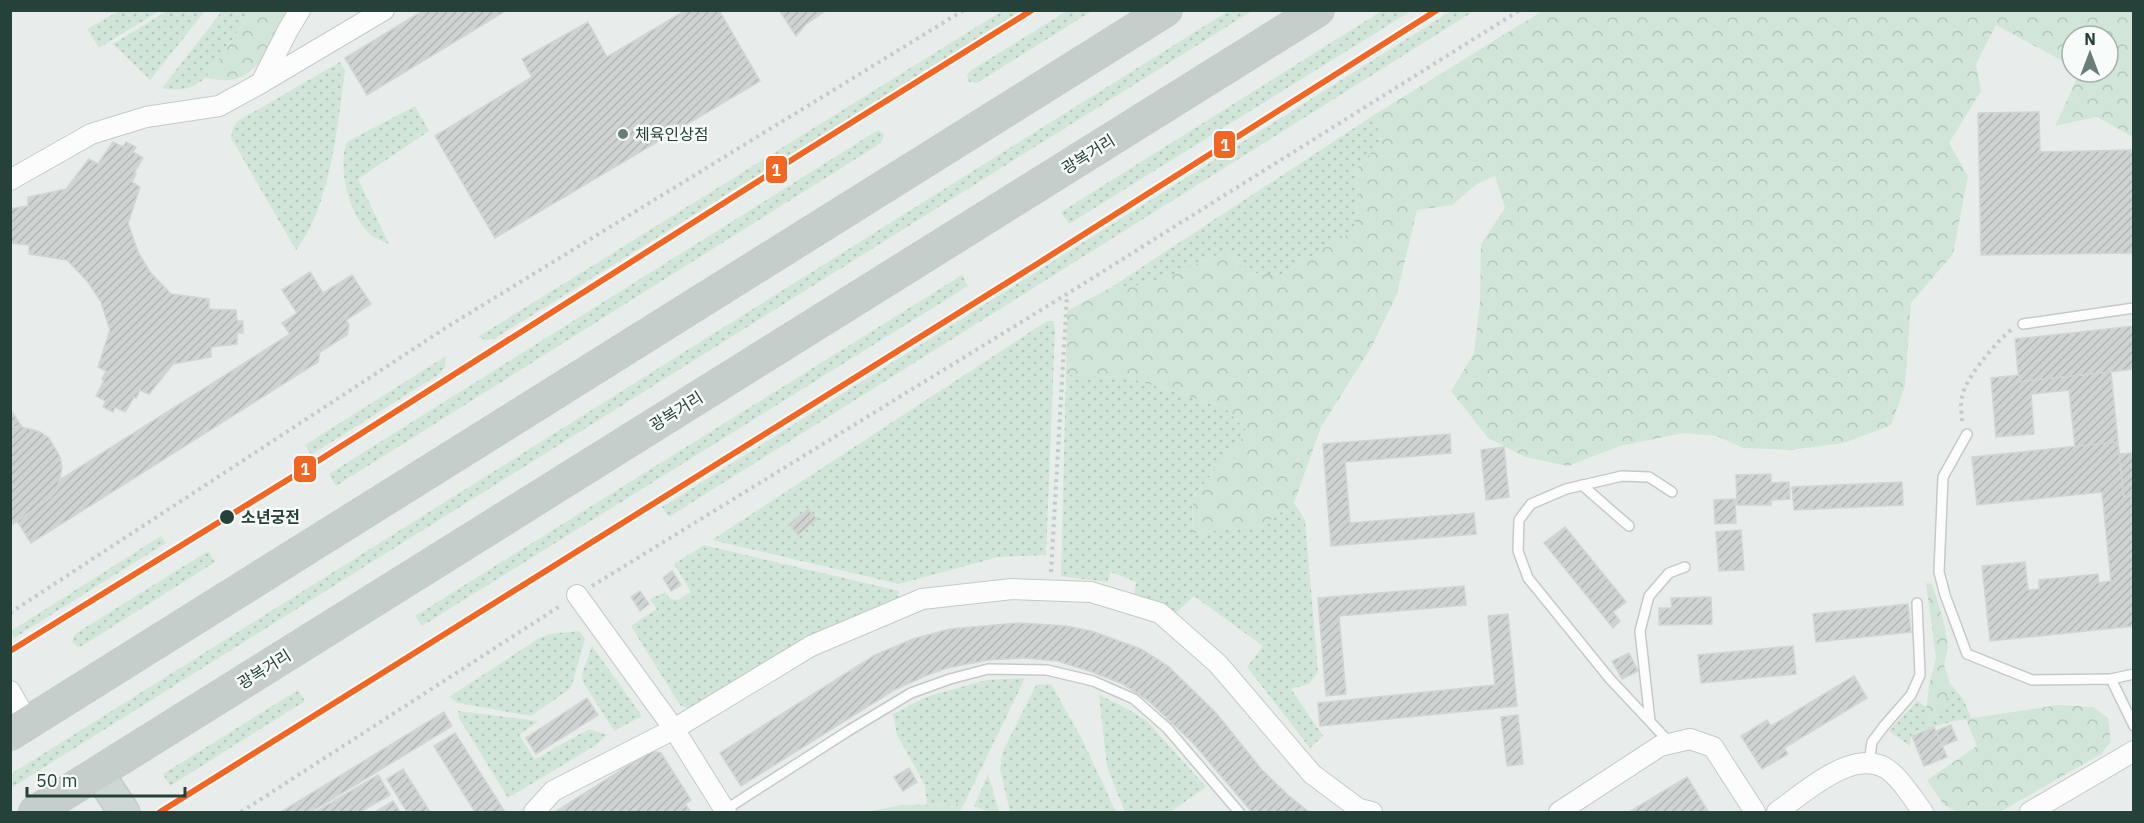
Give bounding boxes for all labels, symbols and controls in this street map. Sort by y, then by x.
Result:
north arrow [2060,24,2120,84]
text: N [2084,29,2096,49]
place label: 체육인상점 [635,124,709,144]
marker: 체육인상점 [616,127,630,141]
street label: 광복거리 [1058,130,1118,178]
line badge: 1 [1213,130,1236,159]
text: 1 [1220,135,1230,155]
line badge: 1 [765,155,788,184]
text: 1 [771,160,781,180]
street label: 광복거리 [646,387,706,435]
line badge: 1 [293,455,317,483]
text: 1 [300,459,310,479]
place label: 소년궁전 [241,507,300,527]
marker: 소년궁전 [218,508,236,526]
street label: 광복거리 [234,645,294,693]
scale bar [27,760,184,798]
text: 50 m [36,769,78,792]

